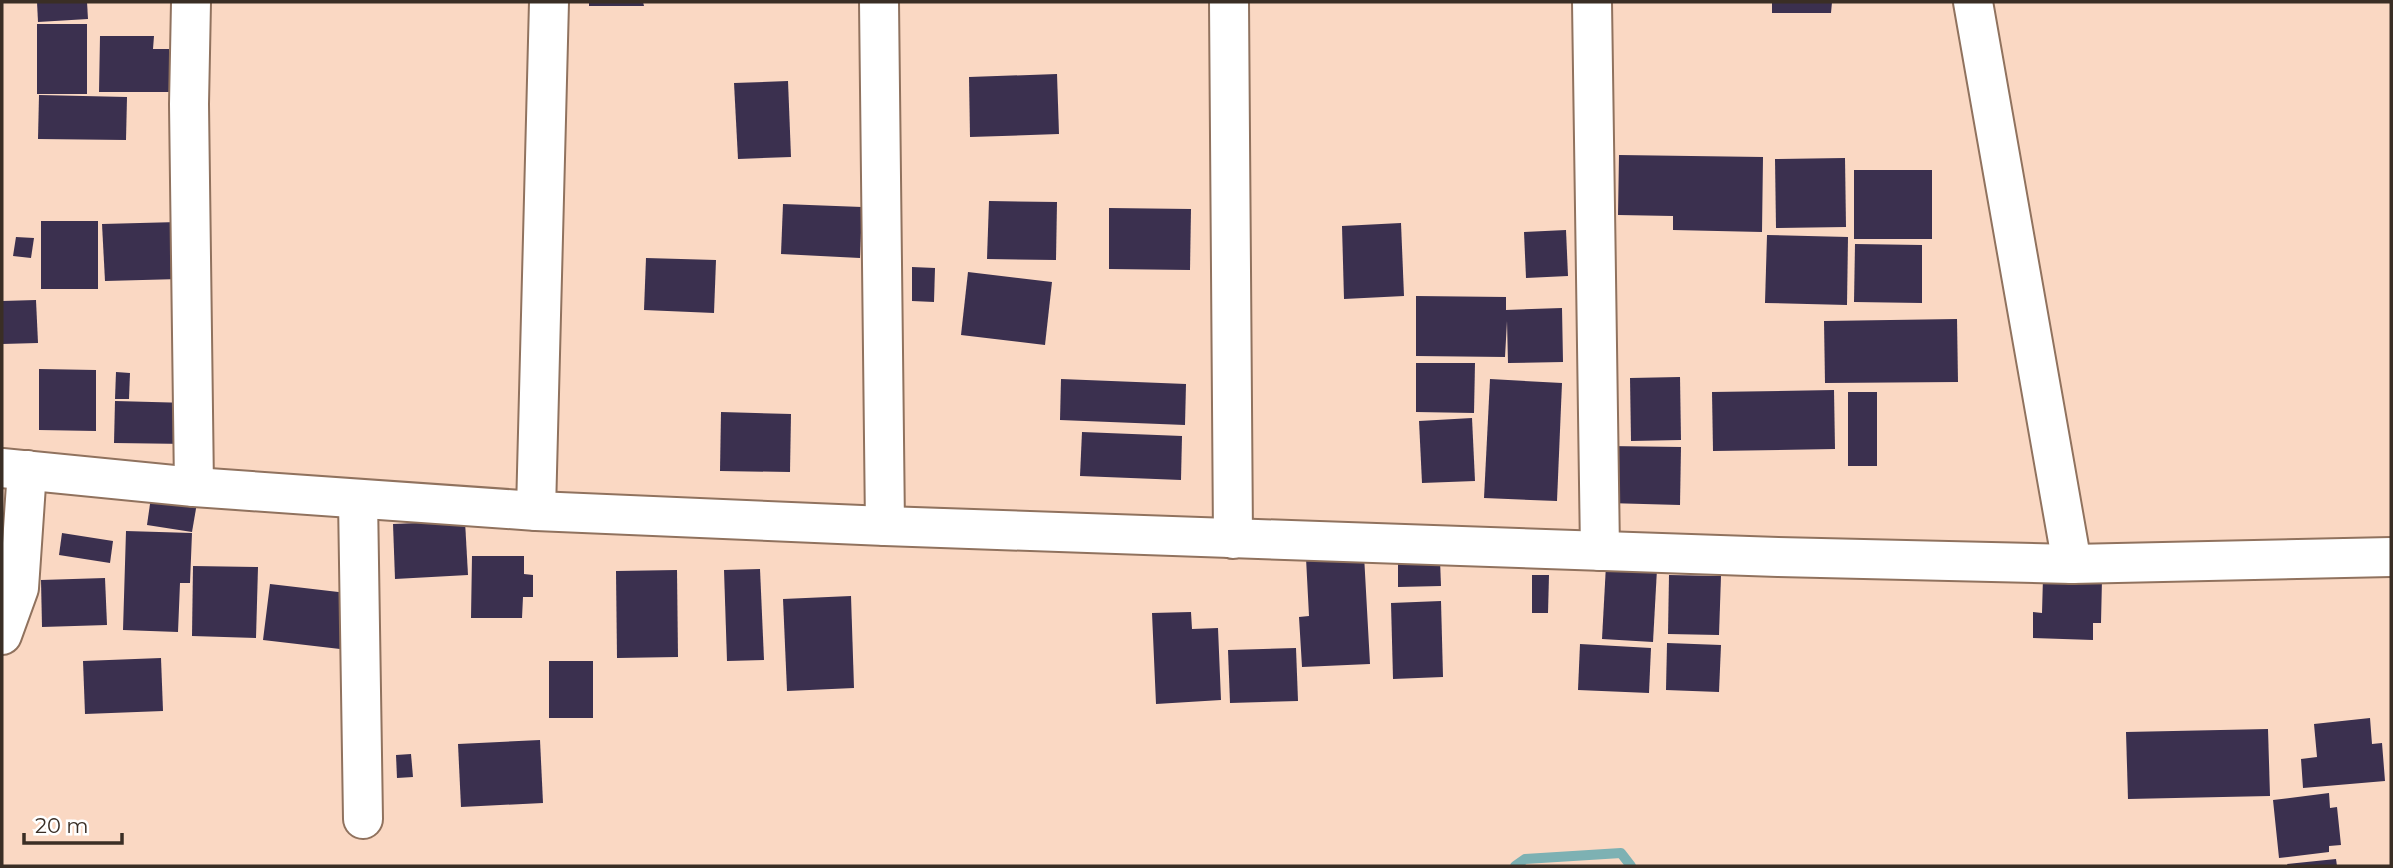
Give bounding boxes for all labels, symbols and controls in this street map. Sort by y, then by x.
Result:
scale bar [24,802,122,846]
text: 20 m [35,813,89,838]

